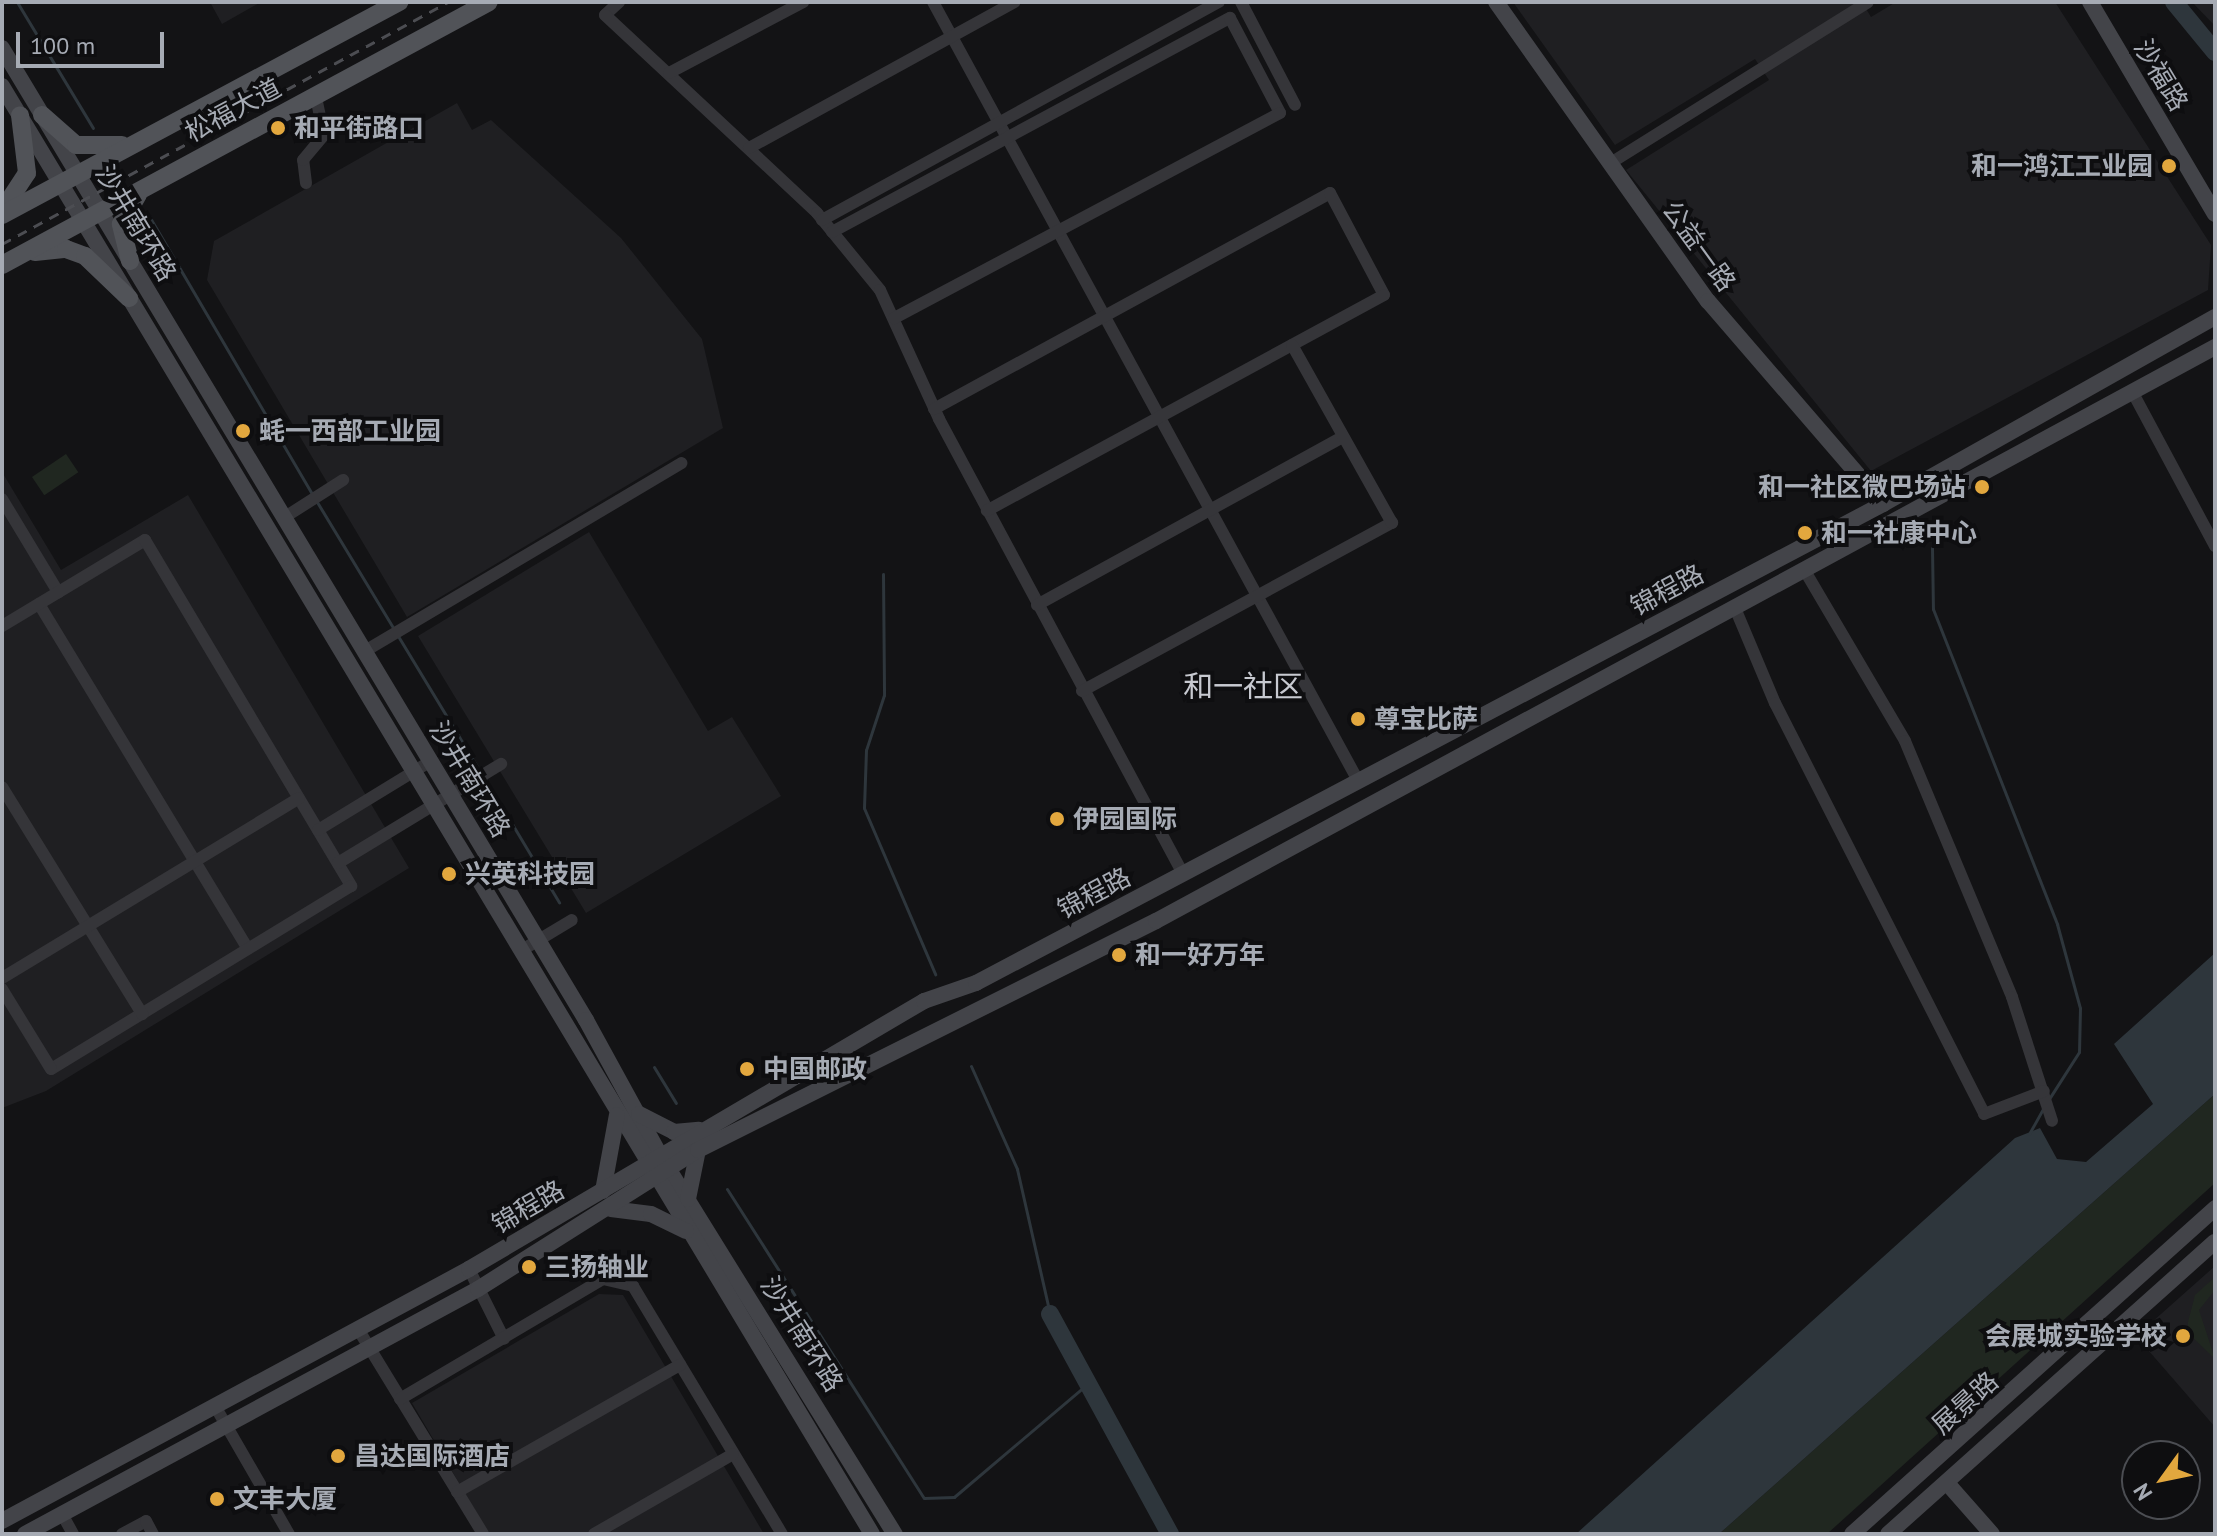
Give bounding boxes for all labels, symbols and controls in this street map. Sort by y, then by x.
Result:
scale bar [20,16,168,66]
text: 100 m [30,30,95,61]
street label: 沙福路 [2128,34,2194,116]
street label: 松福大道 [180,72,286,148]
place label: 和平街路口 [294,112,424,144]
marker: 和平街路口 [269,119,287,137]
place label: 和一鸿江工业园 [1971,150,2153,182]
marker: 和一鸿江工业园 [2160,157,2178,175]
street label: 沙井南环路 [89,159,183,287]
street label: 公益一路 [1656,195,1742,297]
place label: 蚝一西部工业园 [259,415,441,447]
marker: 蚝一西部工业园 [234,422,252,440]
place label: 和一社区微巴场站 [1758,471,1966,503]
marker: 和一社区微巴场站 [1973,478,1991,496]
place label: 和一社康中心 [1821,517,1977,549]
marker: 和一社康中心 [1796,524,1814,542]
street label: 锦程路 [1625,558,1709,622]
district label: 和一社区 [1183,668,1303,704]
place label: 尊宝比萨 [1374,703,1478,735]
marker: 尊宝比萨 [1349,710,1367,728]
street label: 沙井南环路 [423,715,517,843]
place label: 伊园国际 [1073,803,1177,835]
marker: 伊园国际 [1048,810,1066,828]
place label: 兴英科技园 [465,858,595,890]
street label: 锦程路 [1052,861,1136,925]
marker: 兴英科技园 [440,865,458,883]
place label: 和一好万年 [1135,939,1265,971]
marker: 和一好万年 [1110,946,1128,964]
place label: 中国邮政 [763,1053,867,1085]
marker: 中国邮政 [738,1060,756,1078]
street label: 锦程路 [486,1174,570,1240]
place label: 三扬轴业 [545,1251,649,1283]
marker: 三扬轴业 [520,1258,538,1276]
street label: 沙井南环路 [754,1271,850,1397]
place label: 会展城实验学校 [1985,1320,2167,1352]
marker: 会展城实验学校 [2174,1327,2192,1345]
street label: 展景路 [1926,1365,2004,1441]
place label: 昌达国际酒店 [354,1440,510,1472]
north arrow [2121,1440,2201,1520]
marker: 昌达国际酒店 [329,1447,347,1465]
text: N [2127,1478,2158,1506]
place label: 文丰大厦 [233,1483,337,1515]
marker: 文丰大厦 [208,1490,226,1508]

